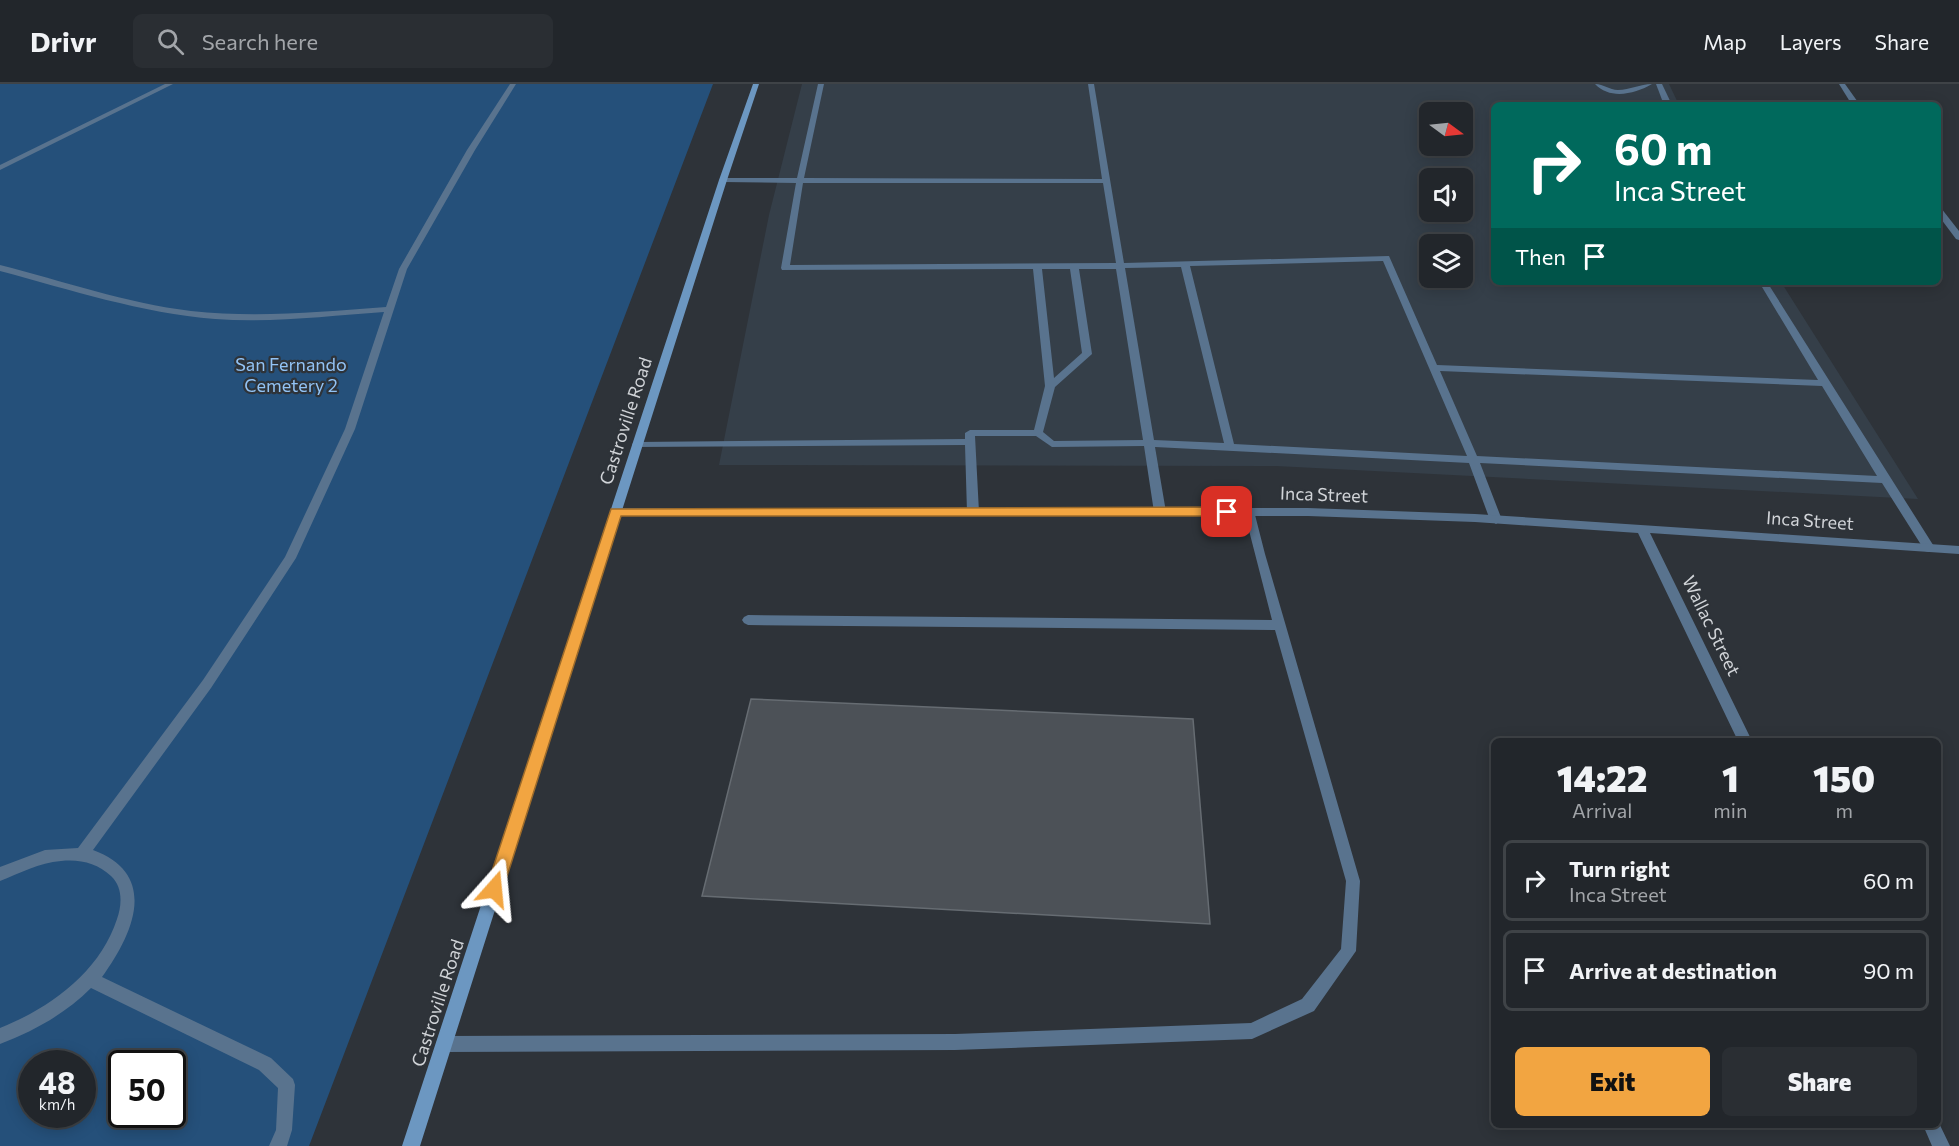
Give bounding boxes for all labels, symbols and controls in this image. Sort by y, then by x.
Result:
search box [133,14,553,68]
text: Drivr [30,24,97,58]
icon: search [154,25,187,58]
text: Search here [202,28,318,55]
text: Map [1703,29,1747,54]
text: Layers [1780,29,1842,54]
text: Share [1875,29,1929,54]
north arrow [1419,102,1473,156]
map controls [1419,102,1473,288]
text: 60 m [1614,122,1713,174]
icon: right [1515,126,1593,204]
button: sound [1419,168,1473,222]
text: Inca Street [1614,174,1746,207]
button: layers [1419,234,1473,288]
icon: arrive [1578,240,1611,273]
text: Then [1515,243,1566,270]
park label: San Fernando Cemetery 2 [235,353,347,396]
street label: Castroville Road [594,354,656,487]
street label: Inca Street [1280,481,1368,507]
pin [1201,486,1252,537]
icon: arrive [1210,495,1243,528]
street label: Inca Street [1765,506,1855,534]
street label: Wallac Street [1678,572,1746,679]
text: 14:22 [1557,755,1648,799]
text: 1 [1722,755,1739,799]
text: 150 [1813,755,1875,799]
text: Arrival [1572,798,1632,822]
text: min [1713,798,1747,822]
text: m [1835,798,1853,822]
text: Turn right [1569,855,1670,882]
position arrow [462,857,526,921]
icon: right [1518,864,1551,897]
text: 60 m [1863,867,1914,894]
text: Inca Street [1569,882,1667,906]
street label: Castroville Road [406,936,468,1069]
icon: arrive [1518,954,1551,987]
text: Arrive at destination [1569,957,1777,984]
text: 90 m [1863,957,1914,984]
button: Exit [1515,1047,1710,1116]
button: Share [1722,1047,1917,1116]
speed limit sign: 50 [108,1050,186,1128]
text: 48 [39,1063,75,1100]
text: km/h [39,1095,75,1113]

